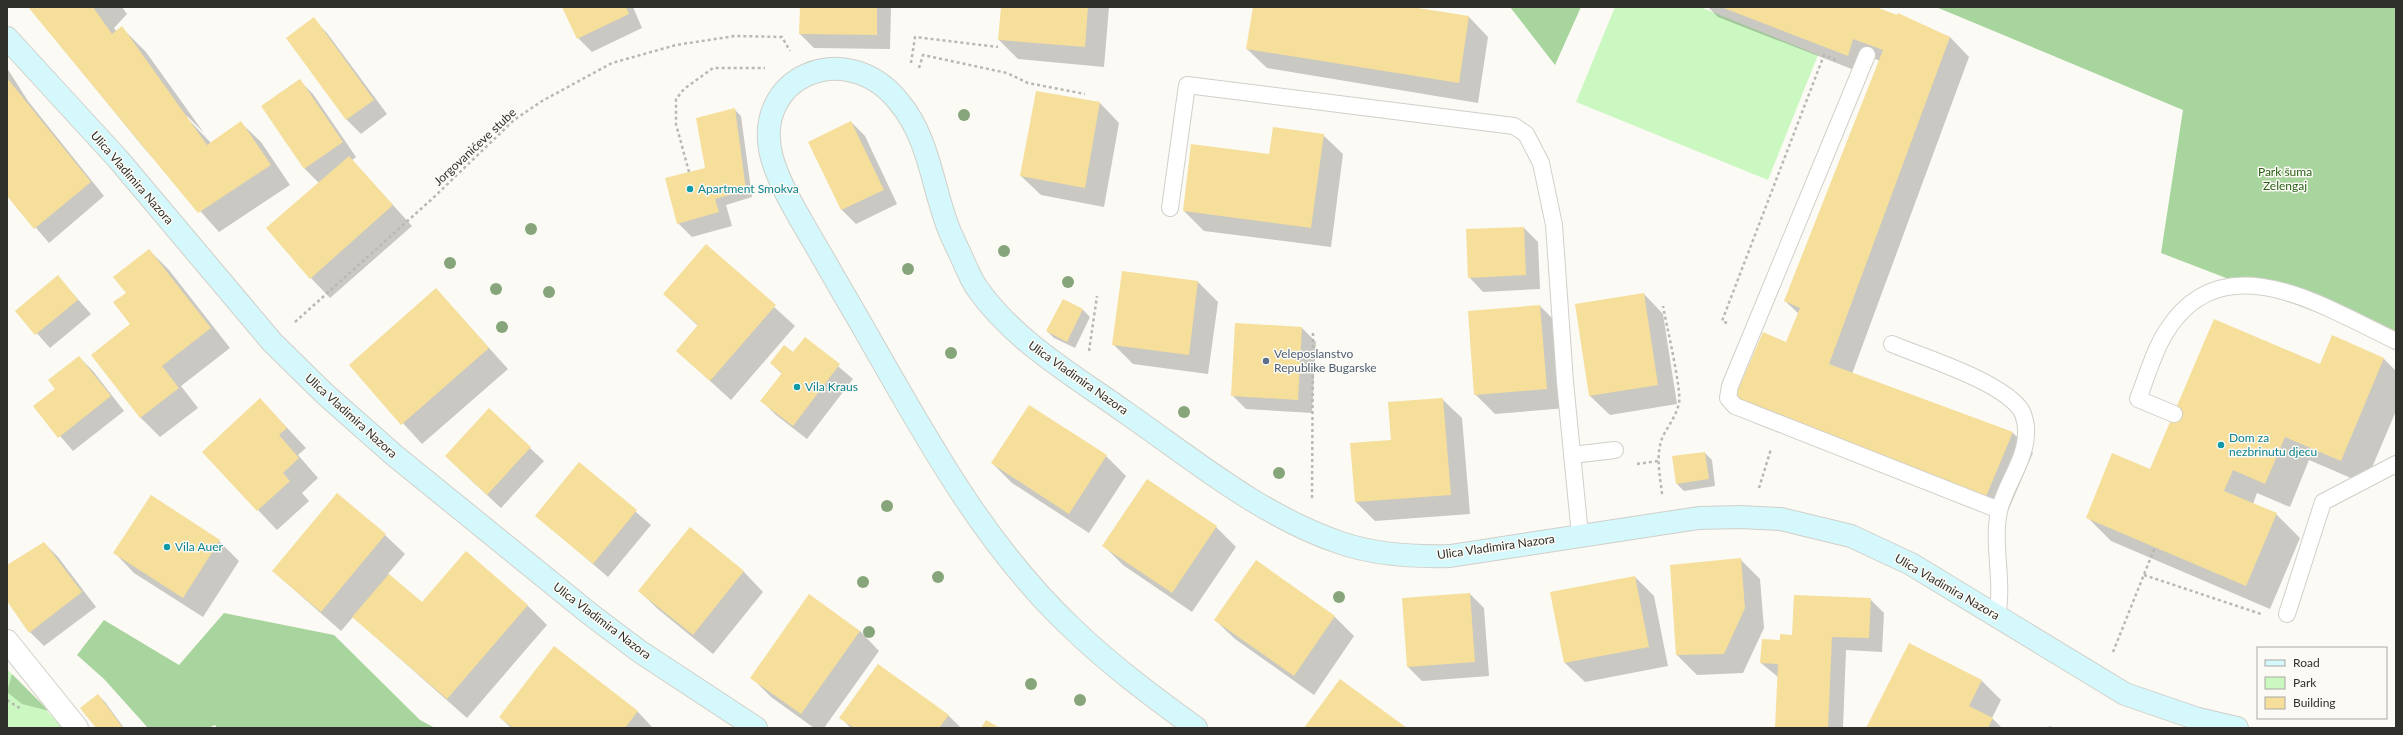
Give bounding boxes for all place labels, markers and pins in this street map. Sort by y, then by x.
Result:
place label: Apartment Smokva [698,181,799,196]
marker: Apartment Smokva [685,184,695,194]
place label: Veleposlanstvo Republike Bugarske [1274,346,1377,375]
marker: Veleposlanstvo Republike Bugarske [1261,356,1271,366]
place label: Vila Kraus [805,379,858,394]
marker: Vila Kraus [792,382,802,392]
place label: Dom za nezbrinutu djecu [2229,430,2317,459]
marker: Dom za nezbrinutu djecu [2216,440,2226,450]
place label: Vila Auer [175,539,223,554]
marker: Vila Auer [162,542,172,552]

